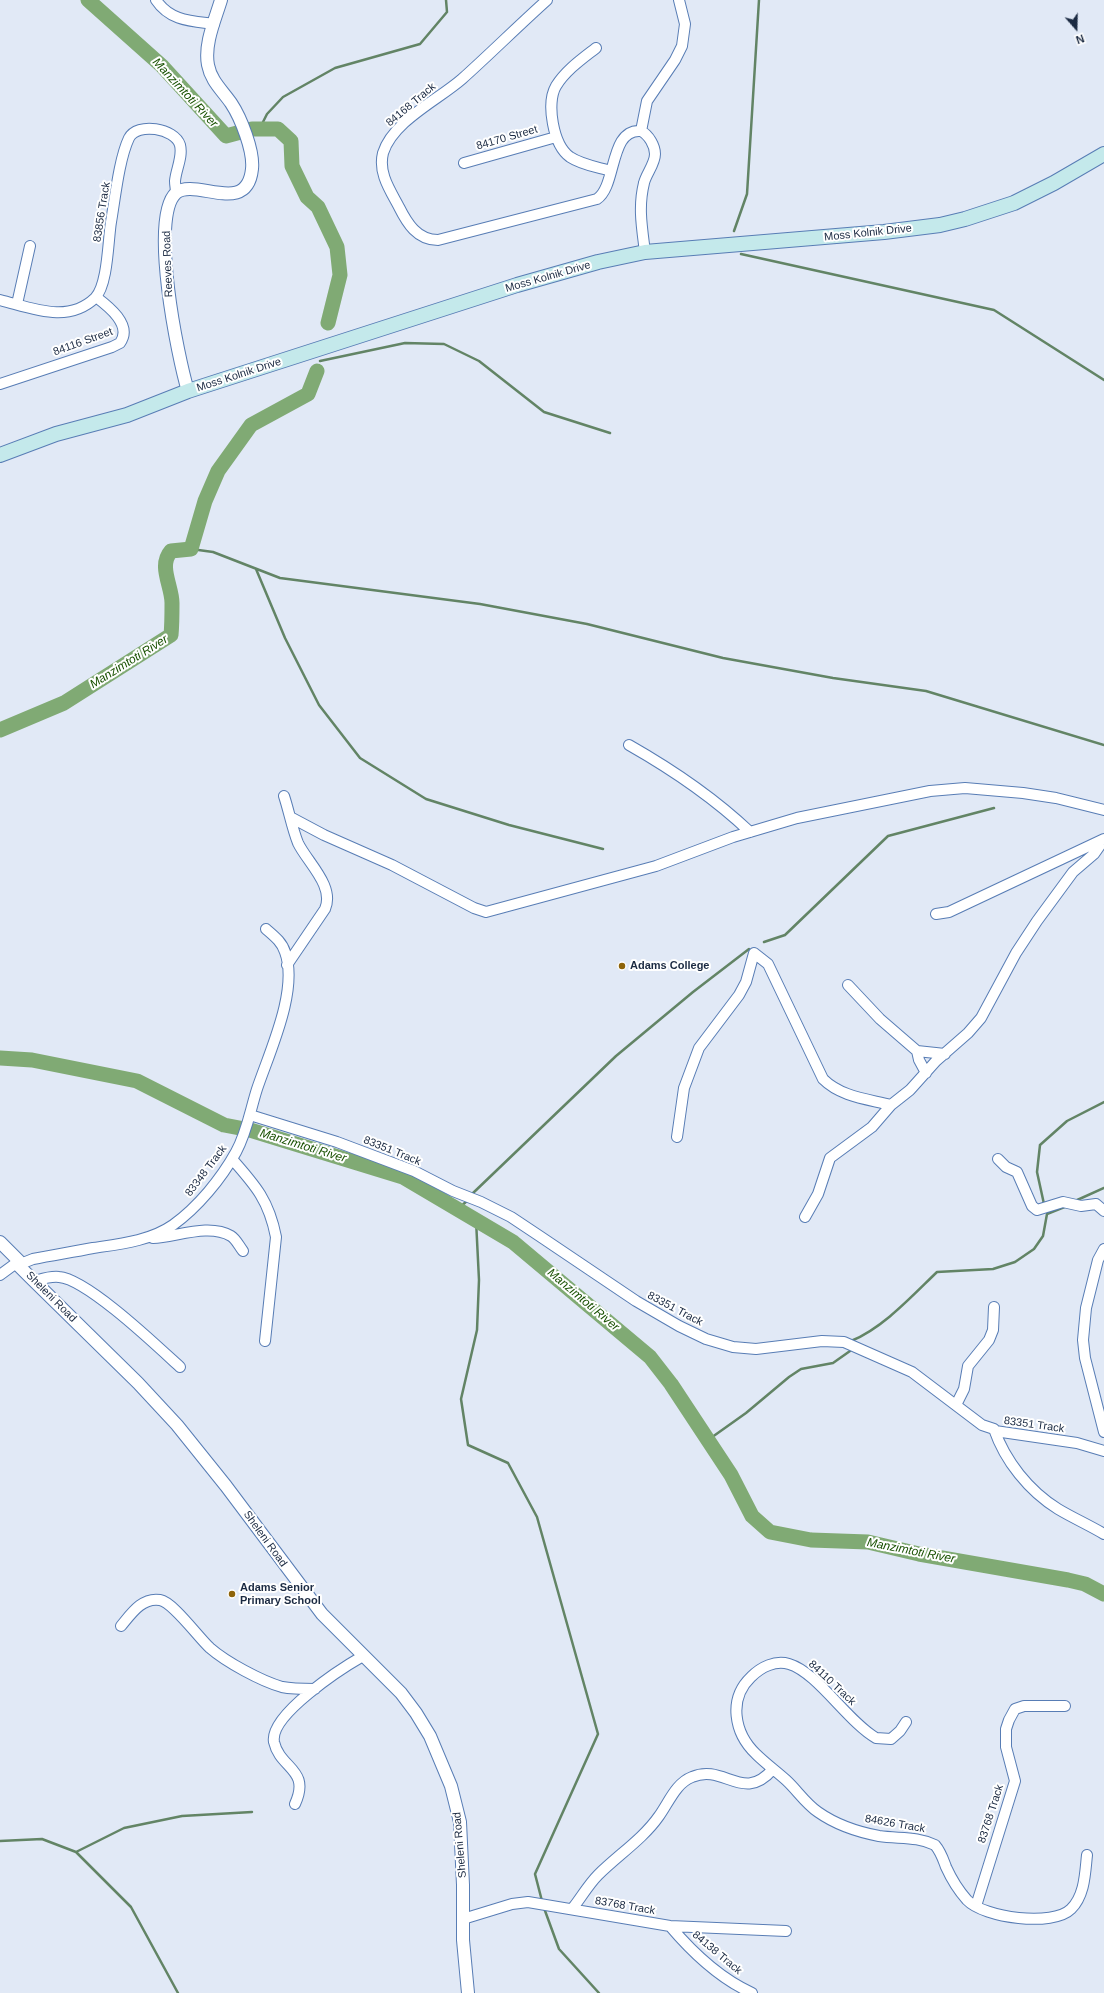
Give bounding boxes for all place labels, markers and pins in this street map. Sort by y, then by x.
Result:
place label: Adams College [630,959,709,973]
marker: Adams College [617,961,627,971]
place label: Adams Senior Primary School [240,1581,321,1607]
marker: Adams Senior Primary School [227,1589,237,1599]

